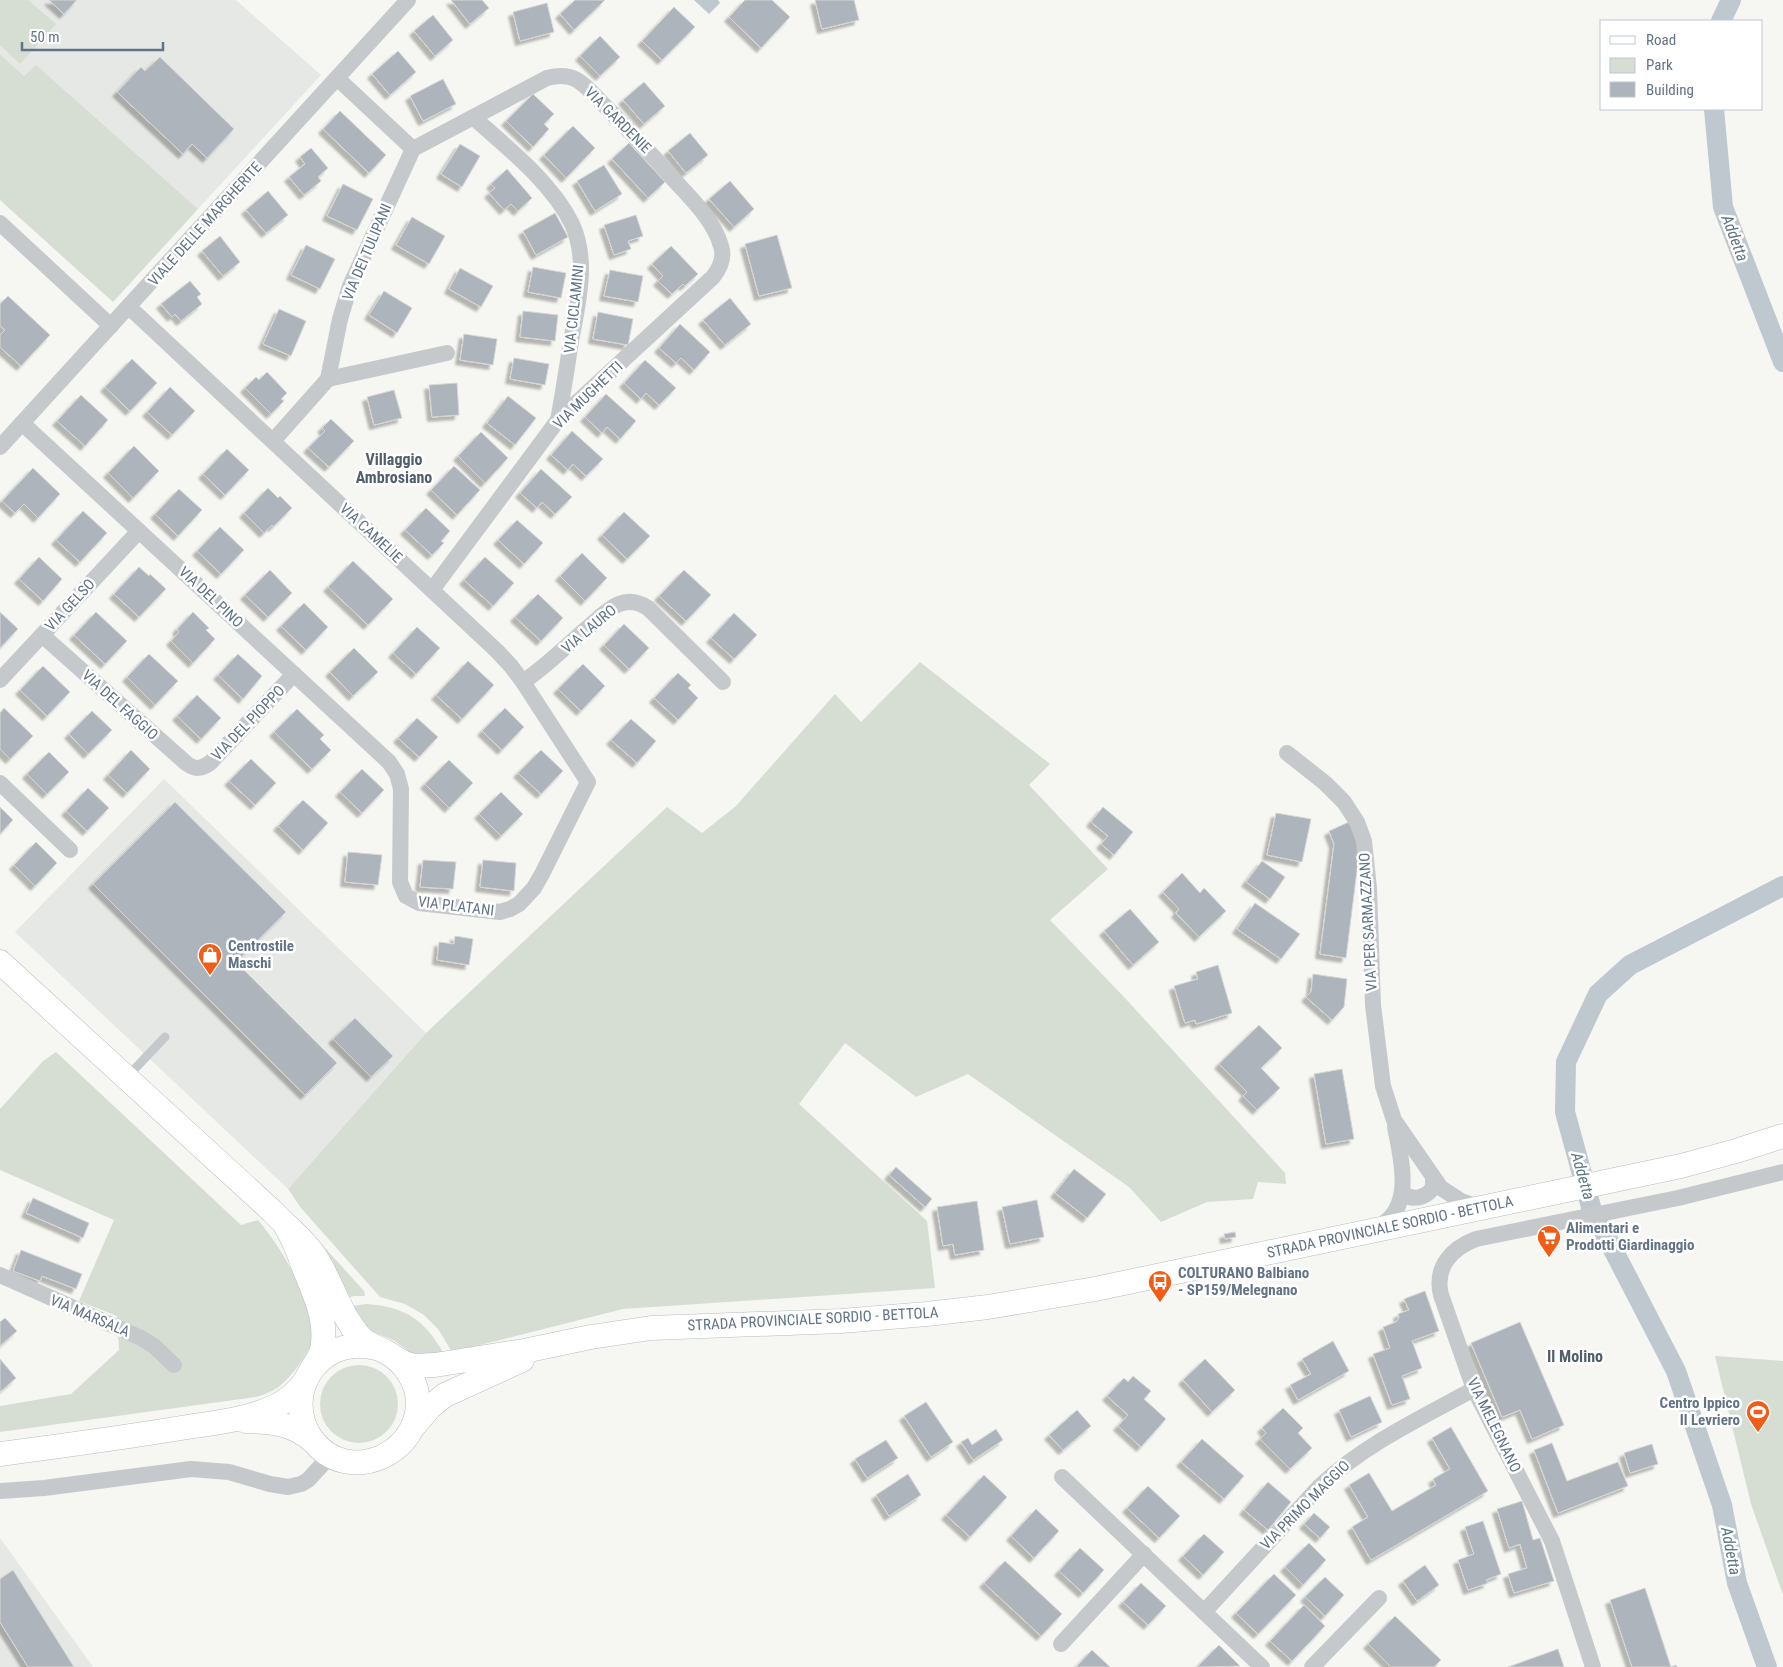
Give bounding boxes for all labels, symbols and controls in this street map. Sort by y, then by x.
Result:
scale bar [22,20,164,52]
legend [1600,20,1763,110]
text: 50 m [30,28,60,46]
text: Road [1646,31,1676,49]
text: Park [1646,56,1673,74]
text: Building [1646,81,1694,99]
street label: VIA GARDENIE [581,83,655,157]
street label: VIALE DELLE MARGHERITE [145,158,265,290]
street label: VIA DEI TULIPANI [339,201,395,303]
water label: Addetta [1717,211,1753,264]
street label: VIA CICLAMINI [560,264,588,354]
street label: VIA MUGHETTI [550,357,626,433]
district label: Villaggio Ambrosiano [356,450,432,487]
street label: VIA CAMELIE [336,500,406,566]
street label: VIA DEL PINO [175,563,247,631]
street label: VIA GELSO [41,575,99,635]
street label: VIA LAURO [558,601,620,657]
street label: VIA DEL FAGGIO [78,666,162,744]
street label: VIA DEL PIOPPO [208,682,288,764]
street label: VIA PER SARMAZZANO [1355,852,1381,992]
street label: VIA PLATANI [417,892,495,920]
place label: Centrostile Maschi [228,937,294,972]
shop icon: Centrostile Maschi [197,942,223,976]
water label: Addetta [1567,1149,1599,1202]
street label: STRADA PROVINCIALE SORDIO - BETTOLA [1265,1192,1515,1262]
place label: Alimentari e Prodotti Giardinaggio [1566,1219,1695,1254]
supermarket icon: Alimentari e Prodotti Giardinaggio [1536,1224,1562,1258]
place label: COLTURANO Balbiano - SP159/Melegnano [1178,1264,1309,1299]
bus stop icon: COLTURANO Balbiano - SP159/Melegnano [1147,1269,1173,1303]
street label: VIA MARSALA [47,1291,133,1341]
street label: STRADA PROVINCIALE SORDIO - BETTOLA [687,1303,939,1335]
district label: Il Molino [1547,1347,1603,1366]
street label: VIA MELEGNANO [1463,1375,1525,1475]
place label: Centro Ippico Il Levriero [1660,1394,1740,1429]
sports icon: Centro Ippico Il Levriero [1745,1399,1771,1433]
street label: VIA PRIMO MAGGIO [1257,1457,1353,1553]
water label: Addetta [1717,1525,1745,1577]

